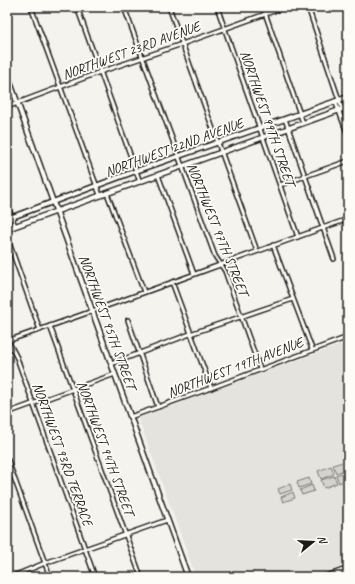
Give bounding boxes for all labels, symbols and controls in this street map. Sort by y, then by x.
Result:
street label: NORTHWEST 23RD AVENUE [60,17,204,83]
street label: NORTHWEST 99TH STREET [236,48,300,191]
street label: NORTHWEST 22ND AVENUE [103,114,247,180]
street label: NORTHWEST 97TH STREET [183,160,253,301]
street label: NORTHWEST 95TH STREET [75,253,141,395]
street label: NORTHWEST 19TH AVENUE [165,333,307,401]
street label: NORTHWEST 94TH STREET [73,379,139,521]
street label: NORTHWEST 93RD TERRACE [29,380,97,530]
north arrow [293,522,333,562]
text: N [315,534,331,546]

